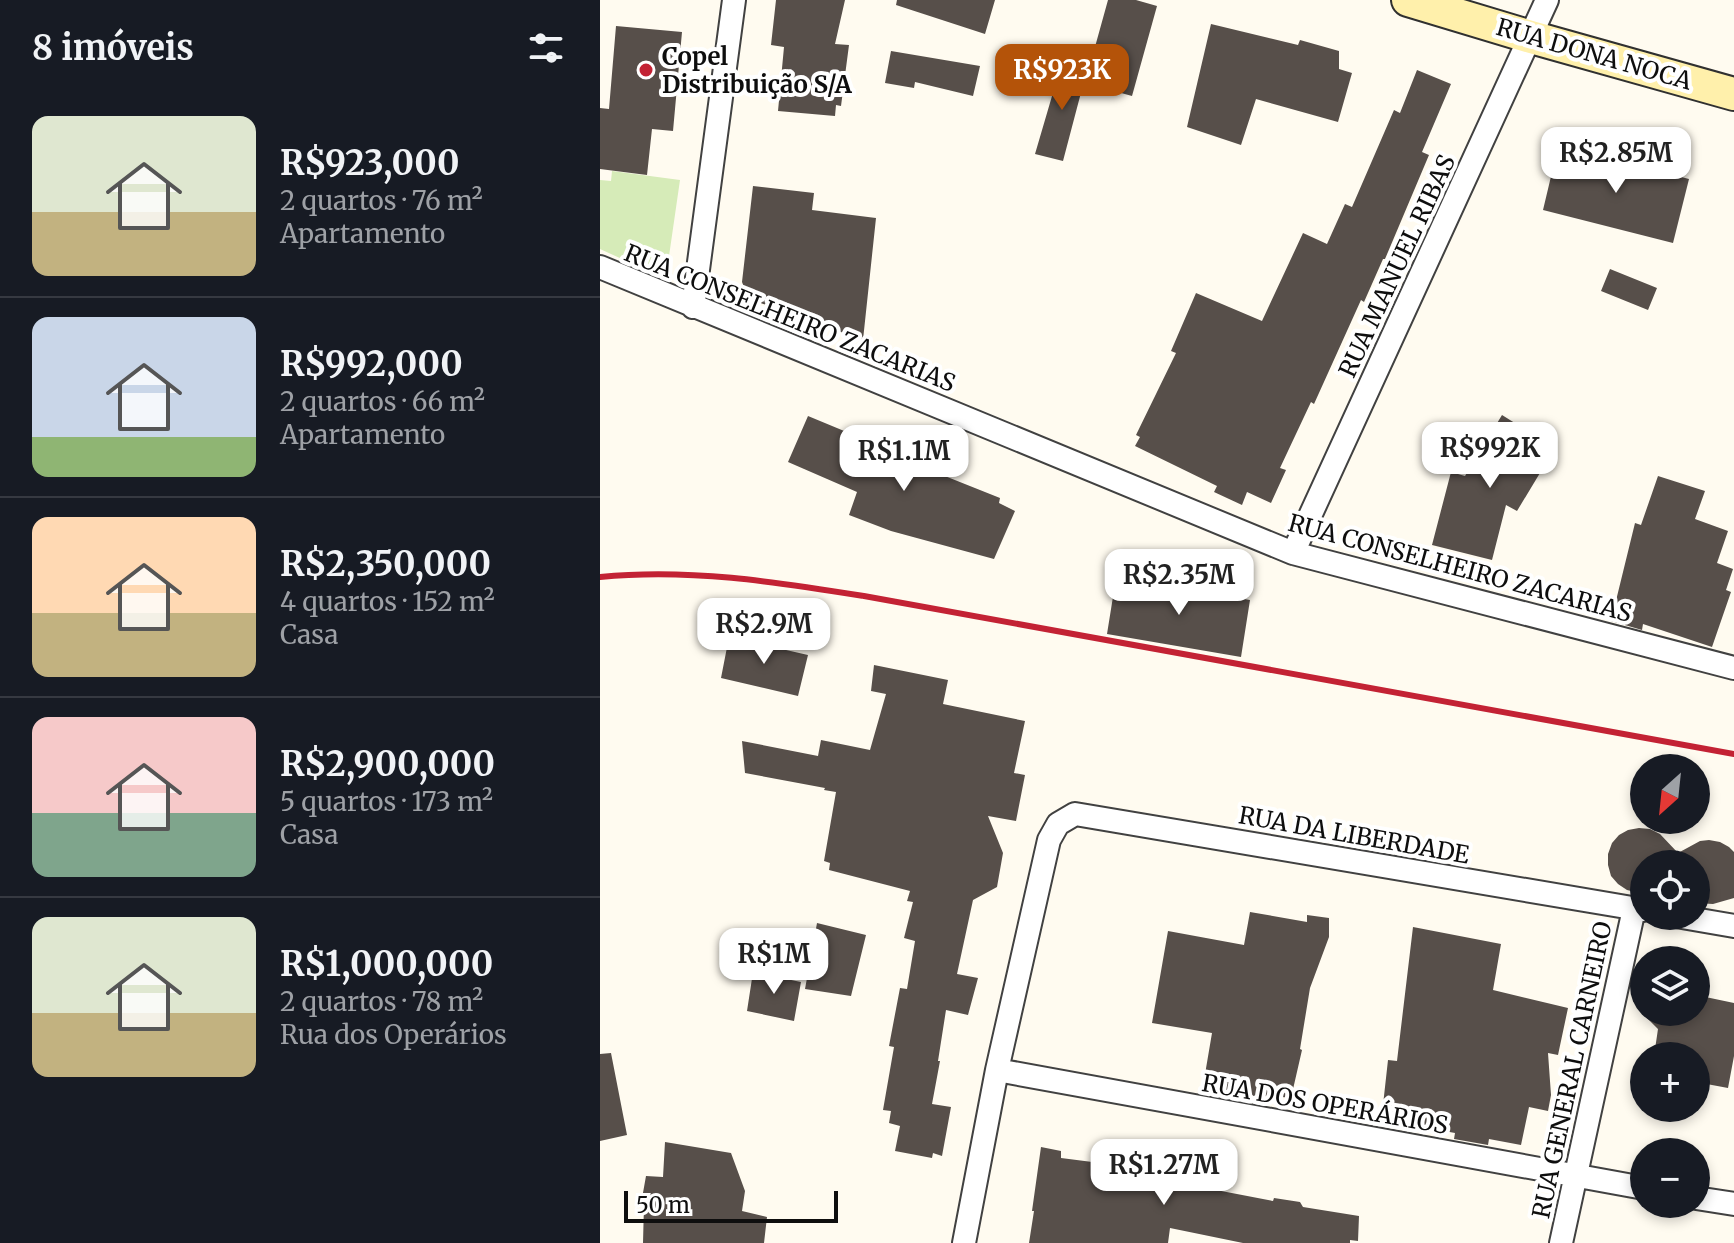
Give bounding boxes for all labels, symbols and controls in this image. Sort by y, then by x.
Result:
street label: RUA DONA NOCA [1493,11,1696,97]
icon: filters [524,26,568,70]
text: 8 imóveis [32,27,194,69]
place label: Copel Distribuição S/A [662,41,853,100]
pin: R$923K [997,44,1127,112]
text: R$923K [1013,53,1111,86]
marker: Copel Distribuição S/A [637,61,655,79]
pin: R$2.85M [1542,127,1690,195]
text: R$2.85M [1559,136,1673,169]
text: R$923,000 [280,142,459,184]
icon: home [96,148,192,244]
street label: RUA MANUEL RIBAS [1332,150,1462,382]
text: 2 quartos · 76 m² [280,184,483,217]
text: Apartamento [280,217,445,250]
street label: RUA CONSELHEIRO ZACARIAS [620,237,960,399]
text: R$992,000 [280,343,463,385]
icon: home [96,349,192,445]
text: 2 quartos · 66 m² [280,385,485,418]
text: Apartamento [280,418,445,451]
pin: R$992K [1425,422,1555,490]
pin: R$1.1M [839,425,969,493]
text: R$992K [1440,431,1540,464]
text: R$1.1M [858,434,950,467]
street label: RUA CONSELHEIRO ZACARIAS [1285,507,1635,629]
text: R$2,350,000 [280,543,491,585]
icon: home [96,549,192,645]
pin: R$2.35M [1105,549,1253,617]
text: R$2.35M [1123,558,1235,591]
text: 4 quartos · 152 m² [280,585,495,618]
pin: R$2.9M [699,598,829,666]
text: R$2.9M [715,607,813,640]
text: Casa [280,618,338,651]
text: R$2,900,000 [280,743,495,785]
icon: home [96,749,192,845]
north arrow [1630,754,1710,834]
map controls [1630,754,1710,1218]
text: 5 quartos · 173 m² [280,785,493,818]
street label: RUA DA LIBERDADE [1236,799,1473,871]
text: Casa [280,818,338,851]
button: locate [1630,850,1710,930]
street label: RUA GENERAL CARNEIRO [1525,919,1619,1221]
pin: R$1M [727,928,821,996]
text: R$1M [737,937,811,970]
text: R$1,000,000 [280,943,493,985]
button: layers [1630,946,1710,1026]
icon: home [96,949,192,1045]
text: 2 quartos · 78 m² [280,985,483,1018]
text: Rua dos Operários [280,1018,507,1051]
button: + [1630,1042,1710,1122]
street label: RUA DOS OPERÁRIOS [1199,1067,1451,1141]
button: − [1630,1138,1710,1218]
pin: R$1.27M [1090,1139,1238,1207]
text: R$1.27M [1109,1148,1219,1181]
scale bar [624,1187,838,1223]
text: 50 m [636,1191,690,1219]

